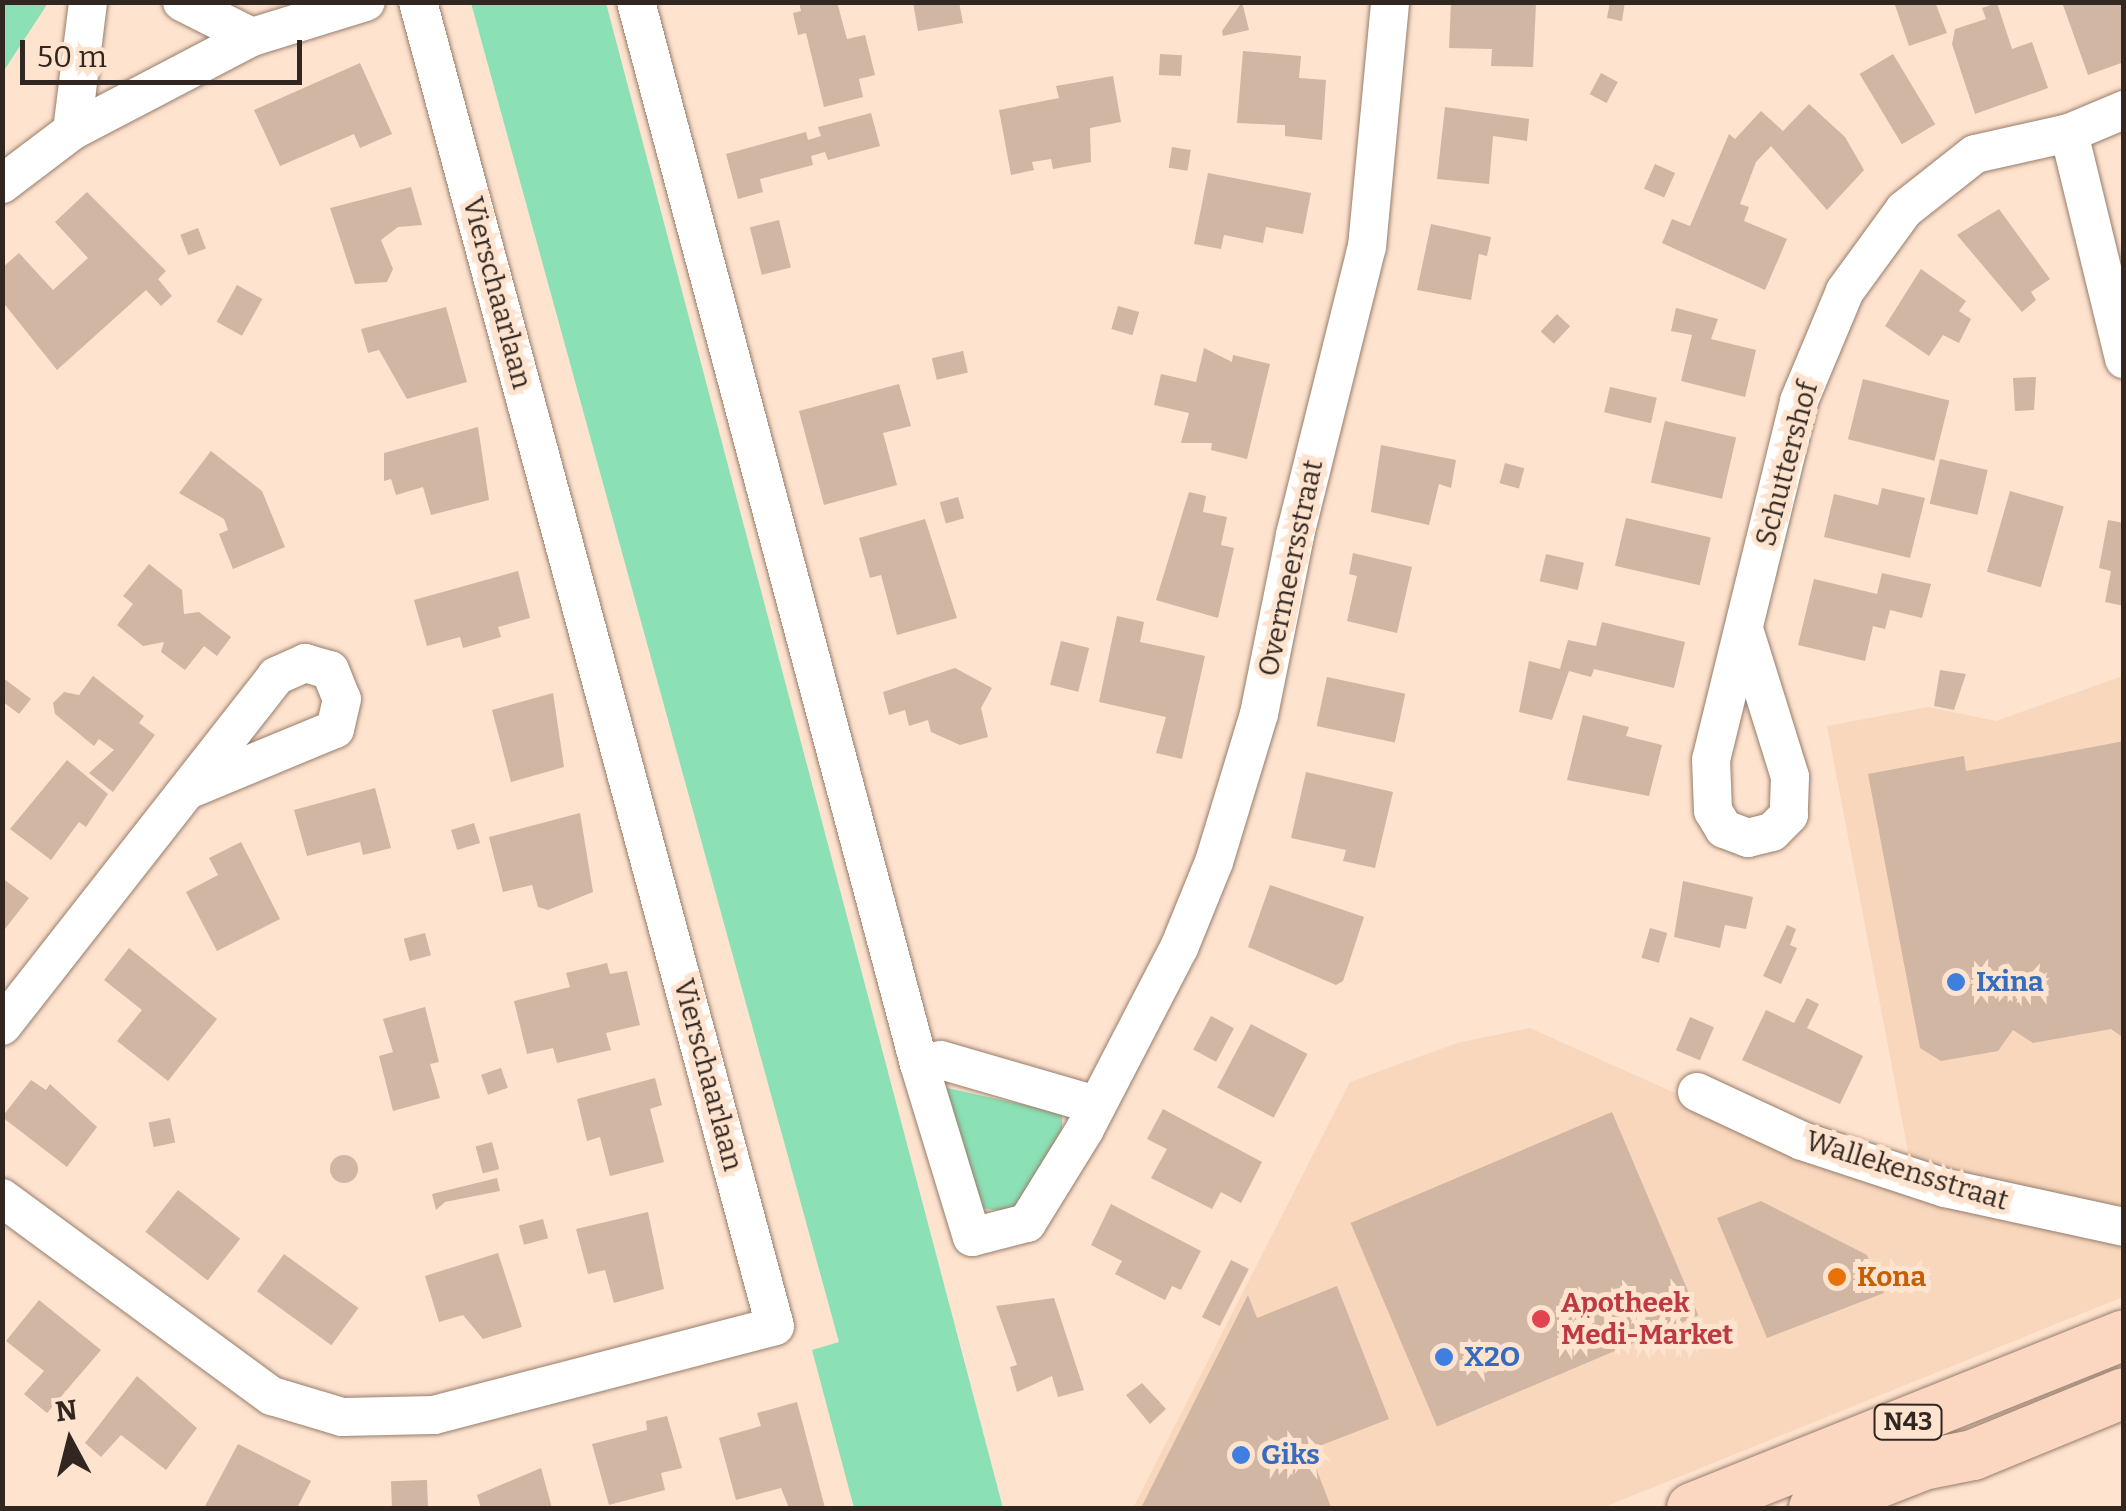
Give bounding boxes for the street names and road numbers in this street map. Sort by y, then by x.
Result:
street label: Vierschaarlaan [455,194,539,392]
street label: Schuttershof [1749,378,1825,550]
street label: Overmeersstraat [1252,457,1330,679]
street label: Vierschaarlaan [666,976,750,1174]
street label: Wallekensstraat [1802,1124,2012,1218]
road number: N43 [1873,1402,1943,1442]

